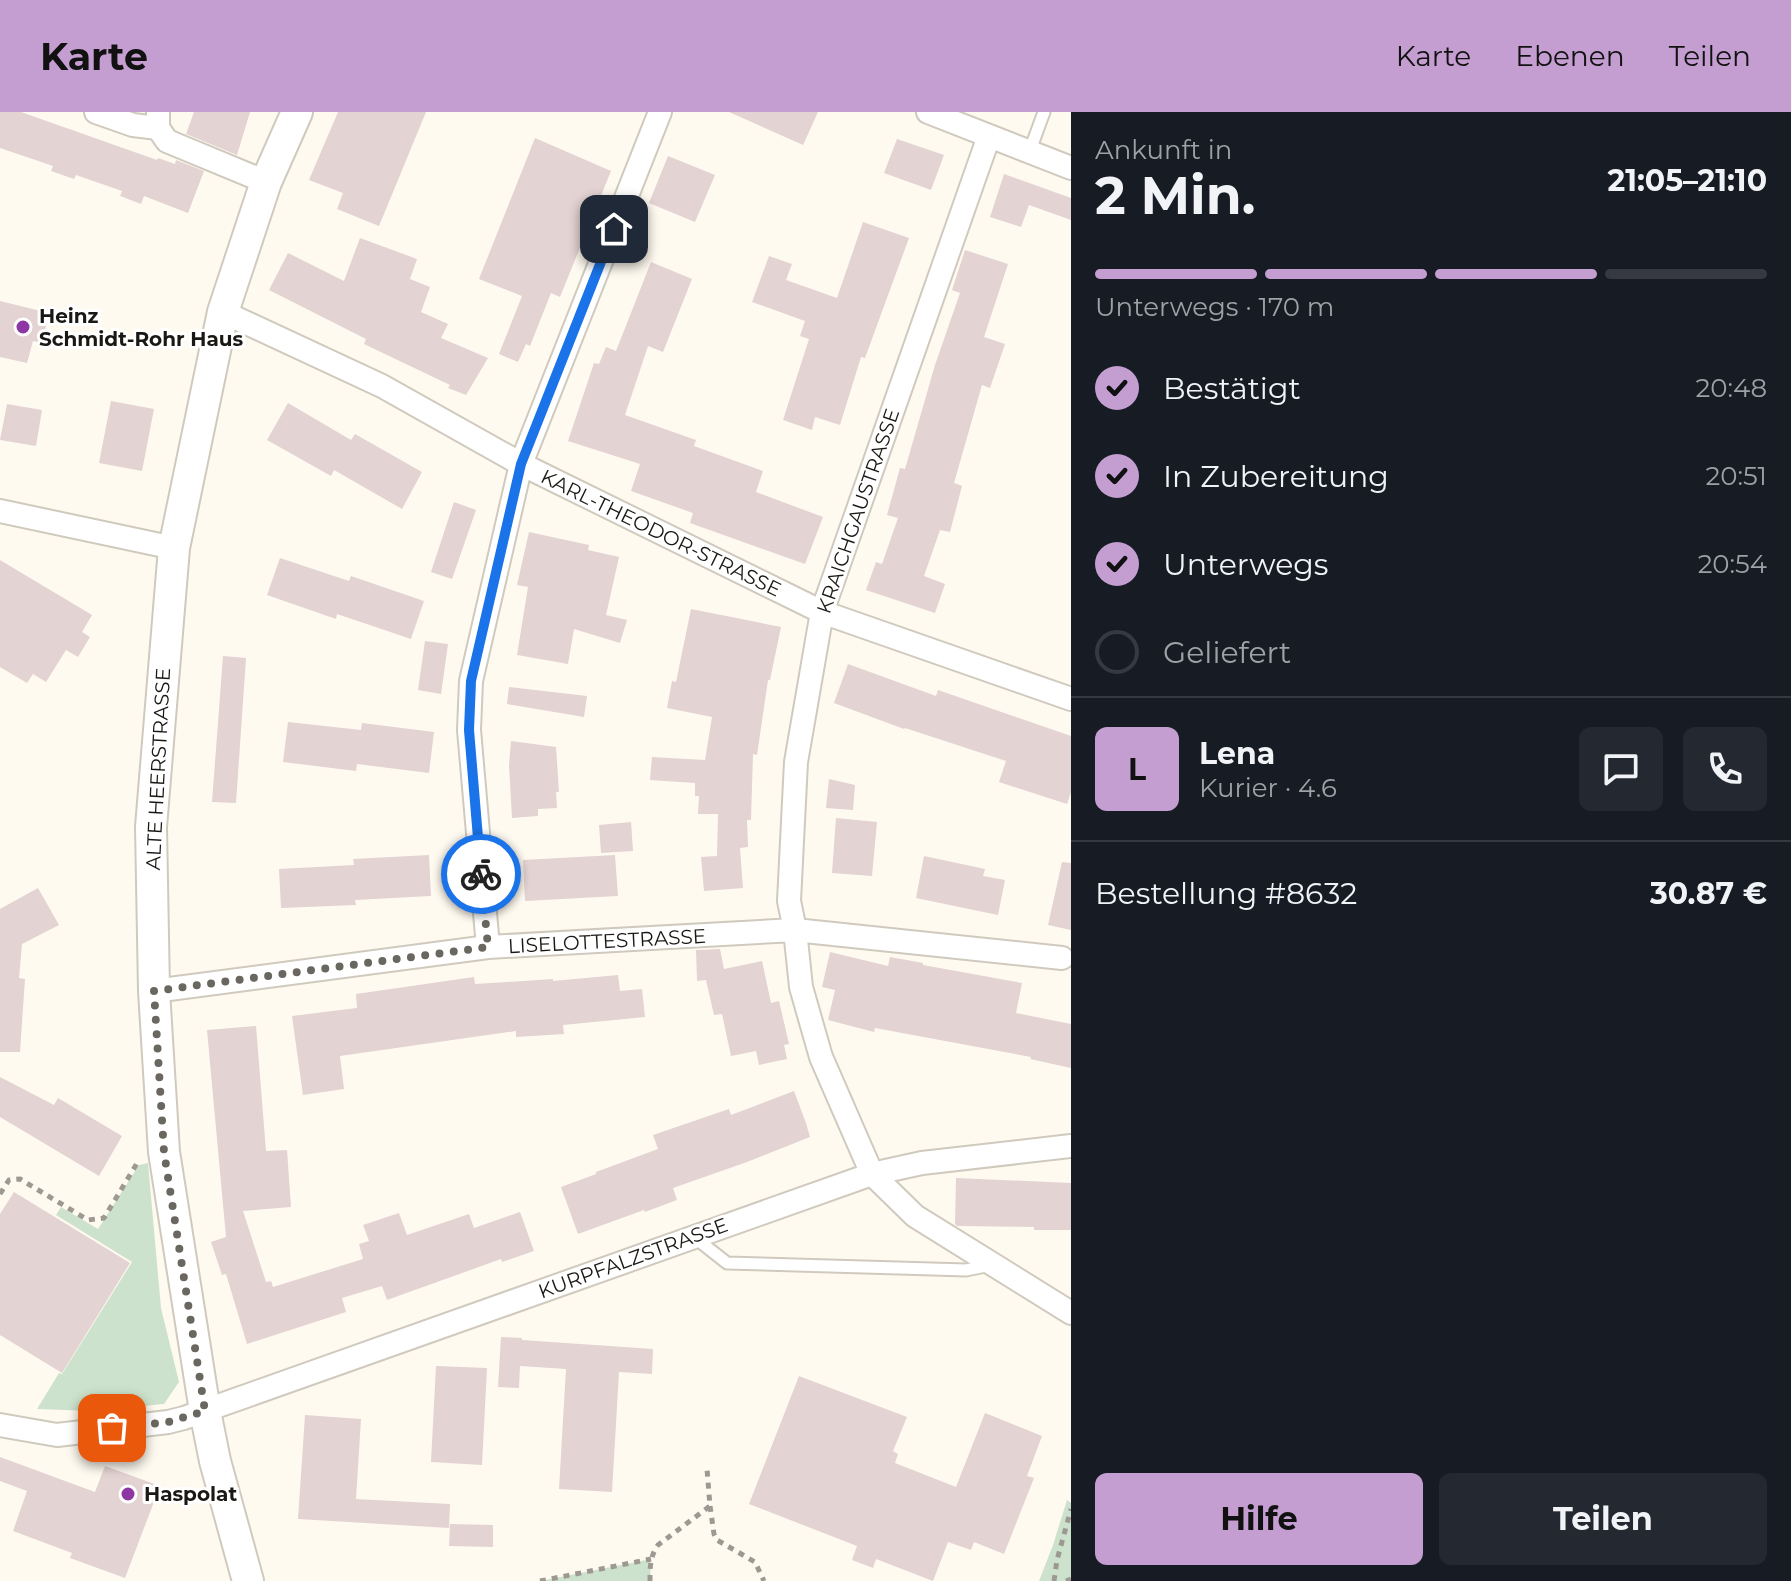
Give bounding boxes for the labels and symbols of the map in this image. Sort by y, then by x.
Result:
pin [580,195,648,263]
place label: Heinz Schmidt-Rohr Haus [39,304,244,351]
marker: Heinz Schmidt-Rohr Haus [14,318,32,336]
street label: KRAICHGAUSTRASSE [812,405,904,617]
street label: KARL-THEODOR-STRASSE [537,464,785,602]
street label: ALTE HEERSTRASSE [141,667,175,871]
courier [441,834,521,914]
street label: LISELOTTESTRASSE [507,924,707,958]
street label: KURPFALZSTRASSE [535,1213,731,1303]
pin [78,1394,146,1462]
place label: Haspolat [144,1482,237,1506]
marker: Haspolat [119,1485,137,1503]

